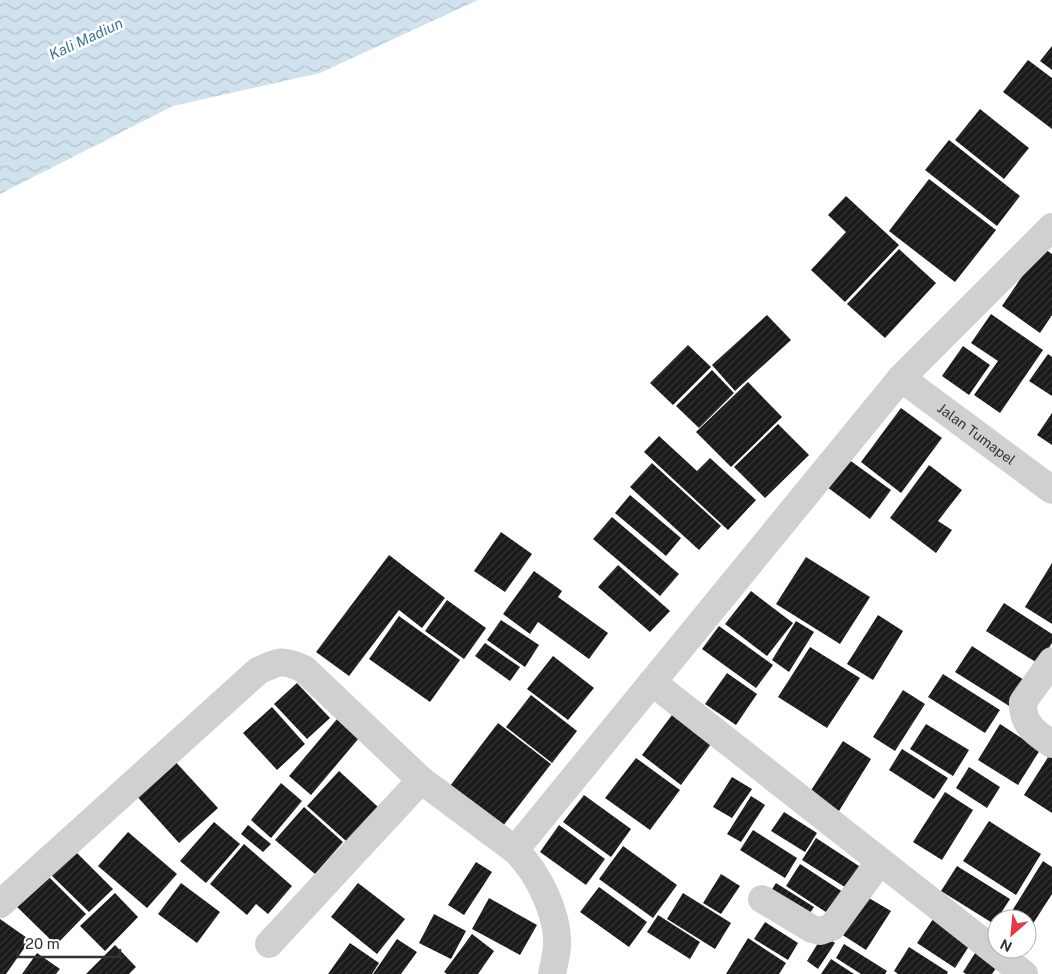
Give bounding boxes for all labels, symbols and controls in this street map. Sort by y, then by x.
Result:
water label: Kali Madiun [46,14,125,63]
street label: Jalan Tumapel [934,400,1019,468]
north arrow [987,909,1037,959]
scale bar [18,926,120,958]
text: 20 m [25,935,60,952]
text: N [998,936,1015,955]

